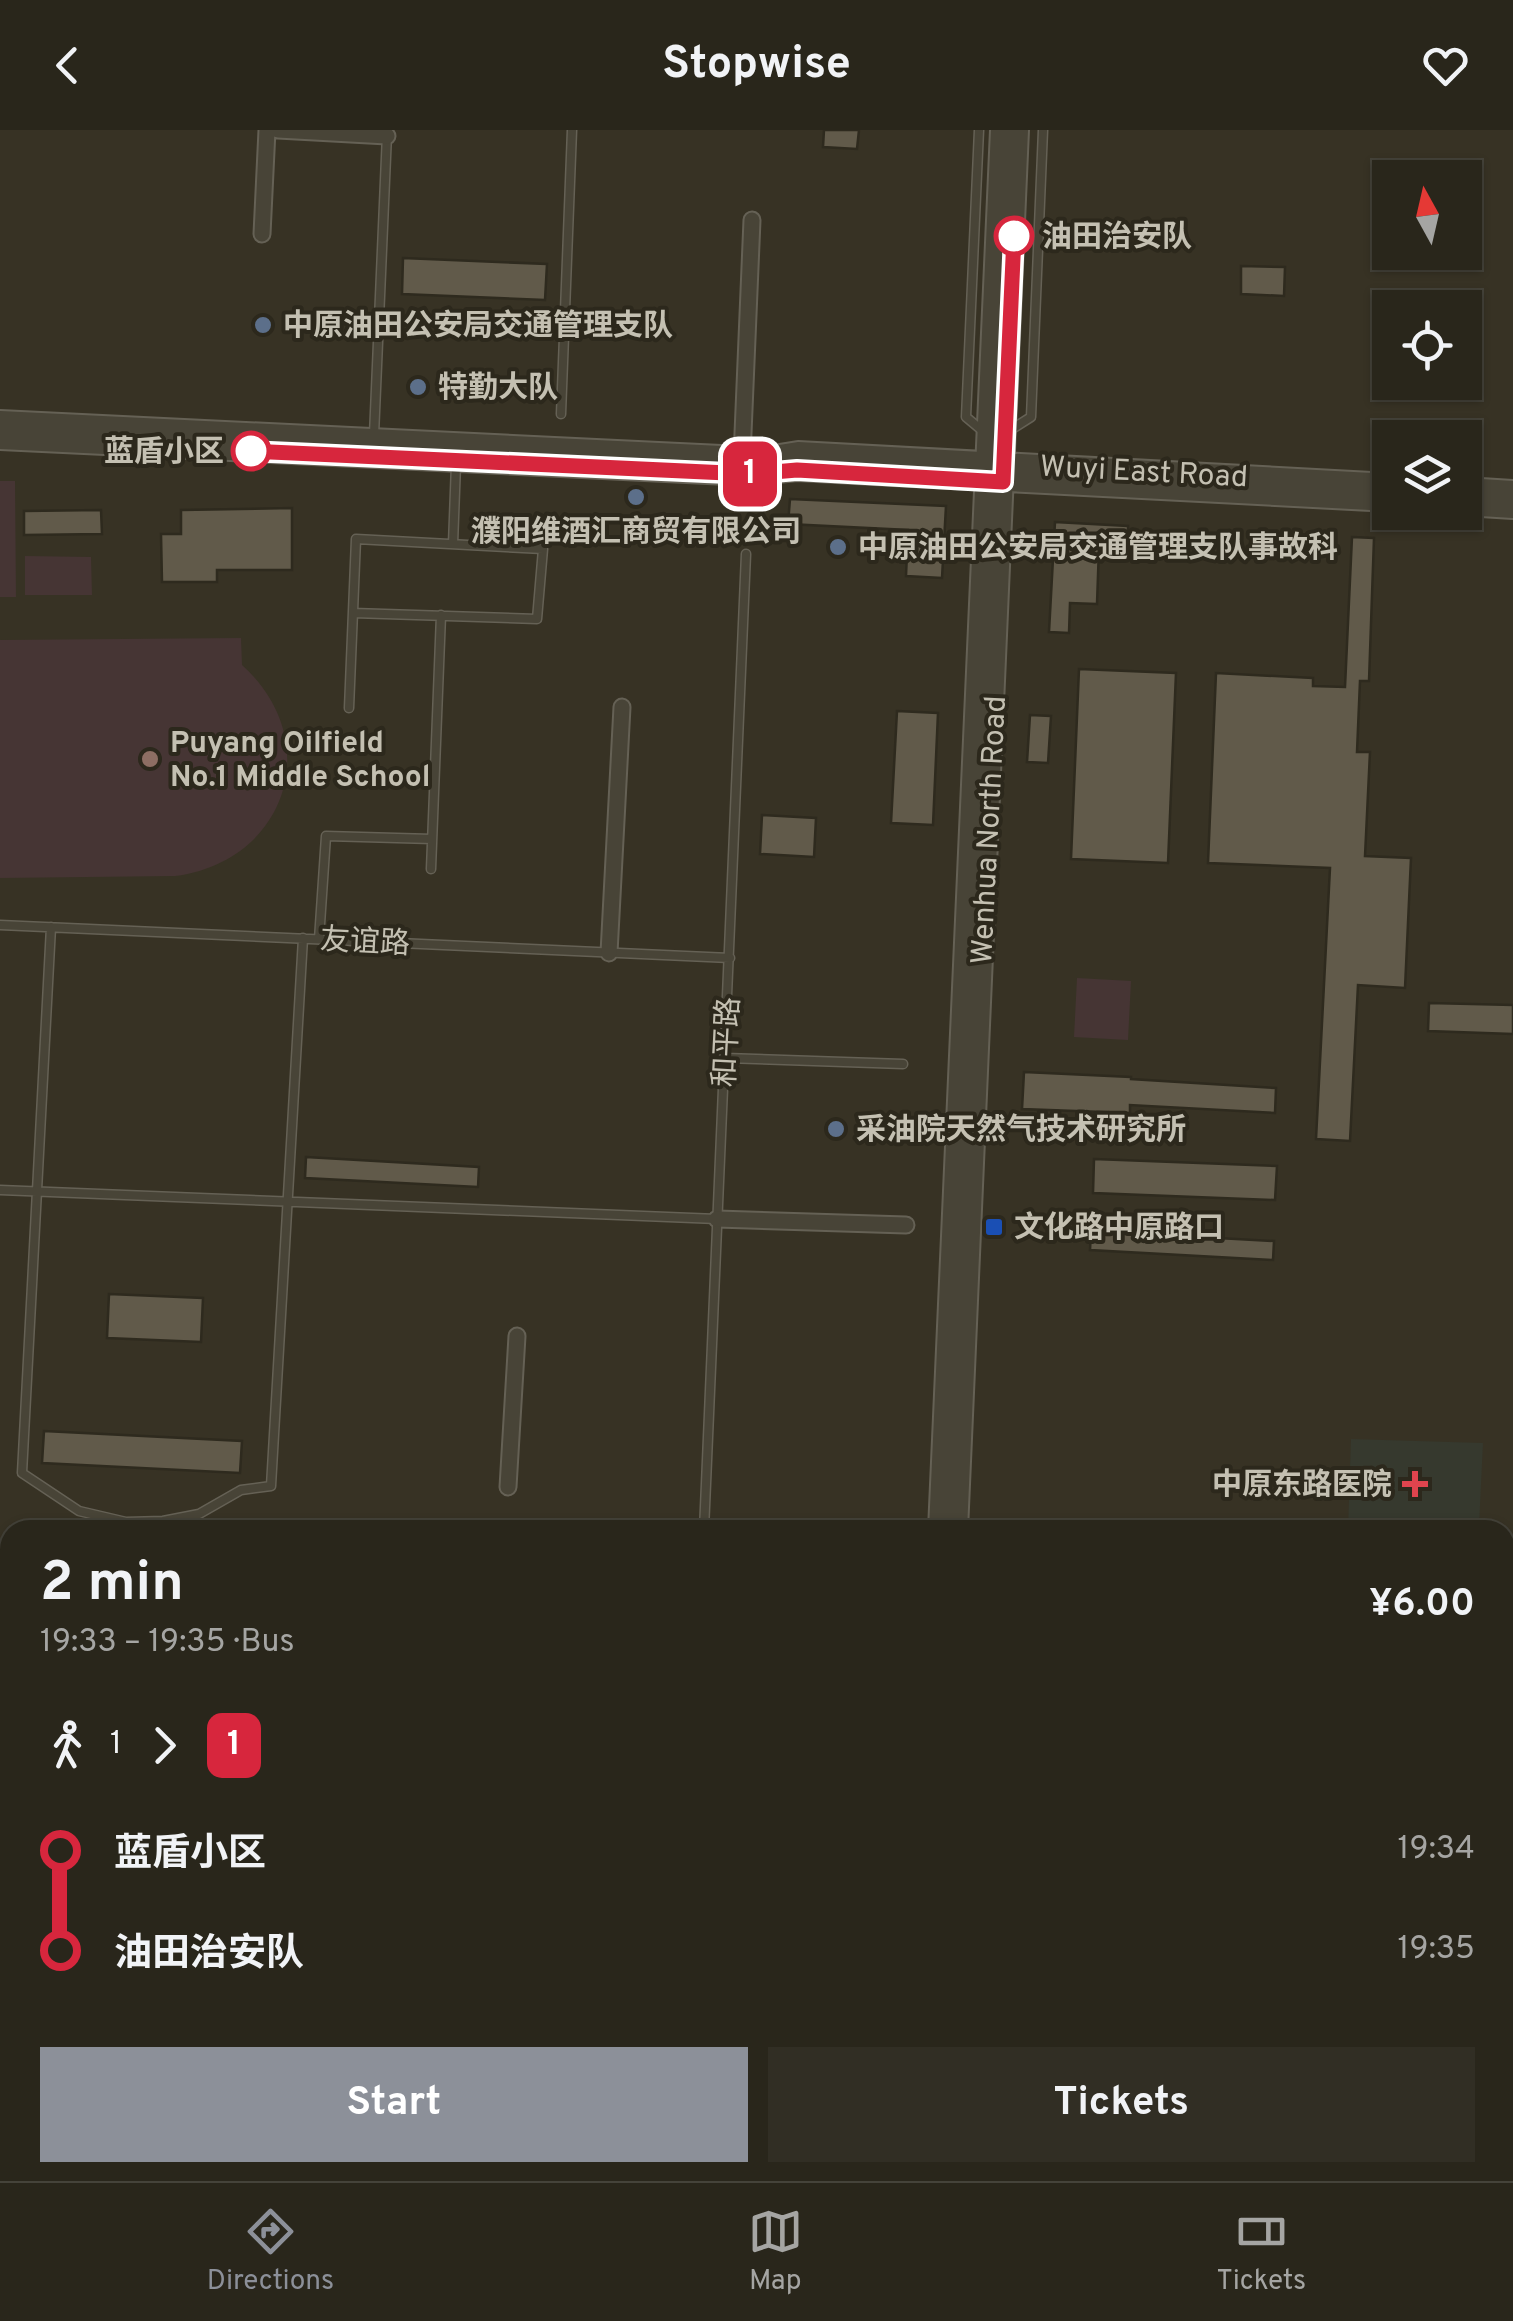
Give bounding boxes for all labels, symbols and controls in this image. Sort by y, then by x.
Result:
text: Stopwise [662,37,851,94]
icon: back [40,38,95,93]
icon: heart [1418,38,1473,93]
north arrow [1372,160,1482,270]
map controls [1372,160,1482,530]
marker: 油田治安队 [995,217,1033,255]
place label: 油田治安队 [1042,220,1192,257]
button: locate [1372,290,1482,400]
place label: 中原油田公安局交通管理支队 [283,309,673,346]
marker: 中原油田公安局交通管理支队 [252,314,274,336]
place label: 特勤大队 [438,371,558,408]
marker: 特勤大队 [407,376,429,398]
button: layers [1372,420,1482,530]
marker: 蓝盾小区 [232,432,270,470]
place label: 蓝盾小区 [104,435,224,472]
line badge: 1 [718,442,782,506]
street label: Wuyi East Road [1039,450,1249,497]
text: 1 [743,452,757,496]
marker: 濮阳维酒汇商贸有限公司 [625,486,647,508]
place label: 濮阳维酒汇商贸有限公司 [471,515,801,552]
place label: 中原油田公安局交通管理支队事故科 [858,531,1338,568]
marker: 中原油田公安局交通管理支队事故科 [827,536,849,558]
street label: Wenhua North Road [965,695,1016,965]
place label: Puyang Oilfield No.1 Middle School [170,726,430,797]
marker: Puyang Oilfield No.1 Middle School [139,748,161,770]
street label: 友谊路 [319,923,411,964]
street label: 和平路 [708,996,749,1088]
place label: 采油院天然气技术研究所 [856,1113,1186,1150]
marker: 采油院天然气技术研究所 [825,1118,847,1140]
place label: 文化路中原路口 [1014,1211,1224,1248]
marker: 文化路中原路口 [983,1216,1005,1238]
place label: 中原东路医院 [1212,1468,1392,1505]
marker: 中原东路医院 [1402,1471,1428,1497]
text: 2 min [40,1550,184,1620]
text: ¥6.00 [1369,1581,1475,1630]
text: 19:33 – 19:35 · Bus [40,1623,295,1663]
icon: walk [40,1718,95,1773]
icon: forward [137,1718,192,1773]
text: 1 [227,1723,241,1767]
text: 1 [110,1725,122,1765]
text: 19:34 [1398,1830,1475,1870]
text: 蓝盾小区 [114,1831,266,1880]
text: 19:35 [1398,1930,1475,1970]
text: 油田治安队 [114,1931,304,1980]
button: Start [40,2047,748,2162]
button: Tickets [768,2047,1475,2162]
tab: Directions [207,2204,334,2300]
tab: Map [748,2204,803,2300]
tab: Tickets [1216,2204,1306,2300]

